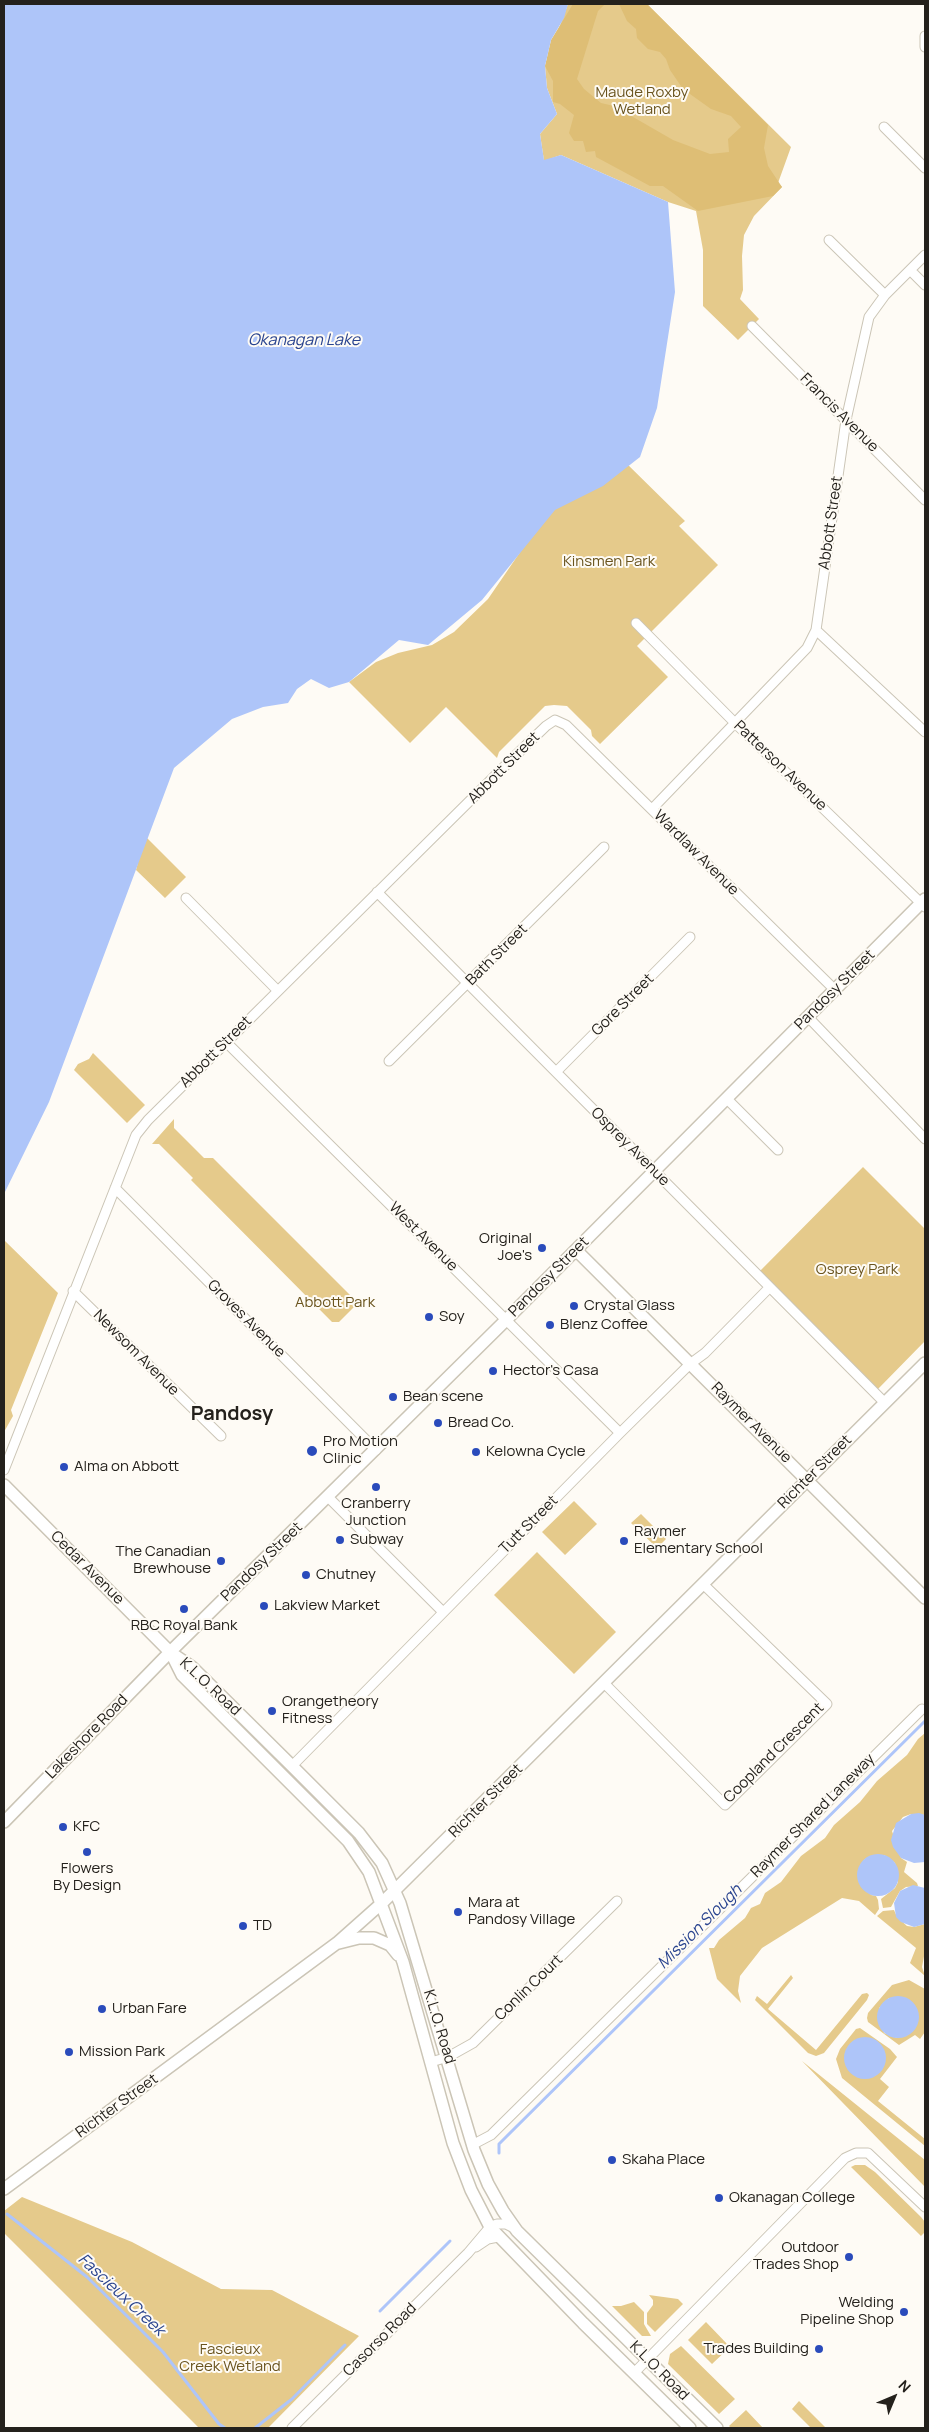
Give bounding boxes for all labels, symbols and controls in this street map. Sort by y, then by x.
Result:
park label: Maude Roxby Wetland [596,84,688,119]
water label: Okanagan Lake [248,331,360,351]
street label: Francis Avenue [796,370,882,456]
street label: Abbott Street [816,475,846,571]
park label: Kinsmen Park [563,553,655,571]
street label: Patterson Avenue [730,717,830,815]
street label: Abbott Street [464,728,544,808]
street label: Wardlaw Avenue [650,807,742,899]
street label: Bath Street [463,921,531,989]
street label: Pandosy Street [791,946,879,1034]
street label: Gore Street [588,970,658,1040]
street label: Abbott Street [176,1012,256,1092]
street label: Osprey Avenue [587,1104,673,1190]
street label: West Avenue [385,1199,461,1275]
place label: Original Joe's [479,1230,532,1265]
street label: Pandosy Street [505,1233,593,1321]
marker: Original Joe's [536,1242,548,1254]
park label: Osprey Park [816,1261,898,1279]
street label: Groves Avenue [203,1276,289,1362]
park label: Abbott Park [295,1294,375,1312]
place label: Crystal Glass [584,1297,675,1315]
marker: Crystal Glass [568,1300,580,1312]
street label: Newsom Avenue [89,1306,183,1400]
place label: Soy [439,1308,465,1326]
marker: Soy [423,1311,435,1323]
place label: Blenz Coffee [560,1316,648,1334]
marker: Blenz Coffee [544,1319,556,1331]
place label: Hector's Casa [503,1362,598,1380]
marker: Hector's Casa [487,1365,499,1377]
street label: Raymer Avenue [707,1379,795,1467]
place label: Bean scene [403,1388,483,1406]
marker: Bean scene [387,1391,399,1403]
district label: Pandosy [191,1402,273,1426]
place label: Bread Co. [448,1414,514,1432]
marker: Bread Co. [432,1417,444,1429]
street label: Richter Street [774,1431,856,1513]
place label: Pro Motion Clinic [323,1433,398,1468]
place label: Kelowna Cycle [486,1443,586,1461]
marker: Pro Motion Clinic [305,1444,319,1458]
marker: Kelowna Cycle [470,1446,482,1458]
place label: Alma on Abbott [74,1458,179,1476]
marker: Alma on Abbott [58,1461,70,1473]
marker: Cranberry Junction [370,1481,382,1493]
street label: Tutt Street [496,1492,562,1558]
place label: Cranberry Junction [341,1495,411,1530]
street label: Pandosy Street [218,1519,306,1605]
place label: Raymer Elementary School [634,1523,763,1558]
street label: Cedar Avenue [47,1528,127,1608]
place label: Subway [350,1531,404,1549]
marker: Subway [334,1534,346,1546]
marker: Raymer Elementary School [618,1535,630,1547]
place label: The Canadian Brewhouse [115,1543,211,1578]
marker: The Canadian Brewhouse [215,1555,227,1567]
place label: Chutney [316,1566,376,1584]
marker: Chutney [300,1569,312,1581]
place label: Lakview Market [274,1597,380,1615]
marker: Lakview Market [258,1600,270,1612]
marker: RBC Royal Bank [178,1603,190,1615]
place label: RBC Royal Bank [131,1617,237,1635]
street label: K.L.O. Road [176,1654,244,1720]
street label: Lakeshore Road [42,1691,132,1783]
place label: Orangetheory Fitness [282,1693,379,1728]
street label: Coopland Crescent [720,1699,828,1807]
marker: Orangetheory Fitness [266,1705,278,1717]
street label: Raymer Shared Laneway [747,1750,879,1882]
street label: Richter Street [445,1760,527,1842]
place label: KFC [73,1818,100,1836]
marker: KFC [57,1821,69,1833]
marker: Flowers By Design [81,1846,93,1858]
place label: Flowers By Design [53,1860,121,1895]
water label: Mission Slough [654,1881,746,1973]
place label: Mara at Pandosy Village [468,1894,575,1929]
marker: Mara at Pandosy Village [452,1906,464,1918]
place label: TD [253,1917,272,1935]
marker: TD [237,1920,249,1932]
street label: Conlin Court [491,1951,567,2025]
street label: K.L.O. Road [419,1988,459,2066]
place label: Urban Fare [112,2000,187,2018]
marker: Urban Fare [96,2003,108,2015]
place label: Mission Park [79,2043,165,2061]
marker: Mission Park [63,2046,75,2058]
street label: Richter Street [72,2070,162,2142]
place label: Skaha Place [622,2151,705,2169]
marker: Skaha Place [606,2154,618,2166]
place label: Okanagan College [729,2189,855,2207]
marker: Okanagan College [713,2192,725,2204]
place label: Outdoor Trades Shop [753,2239,839,2274]
water label: Fascieux Creek [74,2250,168,2340]
marker: Outdoor Trades Shop [843,2251,855,2263]
place label: Welding Pipeline Shop [800,2294,894,2329]
street label: Casorso Road [340,2300,420,2380]
marker: Welding Pipeline Shop [898,2306,910,2318]
street label: K.L.O. Road [626,2338,692,2404]
place label: Trades Building [704,2340,809,2358]
park label: Fascieux Creek Wetland [179,2341,281,2376]
marker: Trades Building [813,2343,825,2355]
north arrow [869,2372,919,2422]
text: N [895,2376,915,2396]

